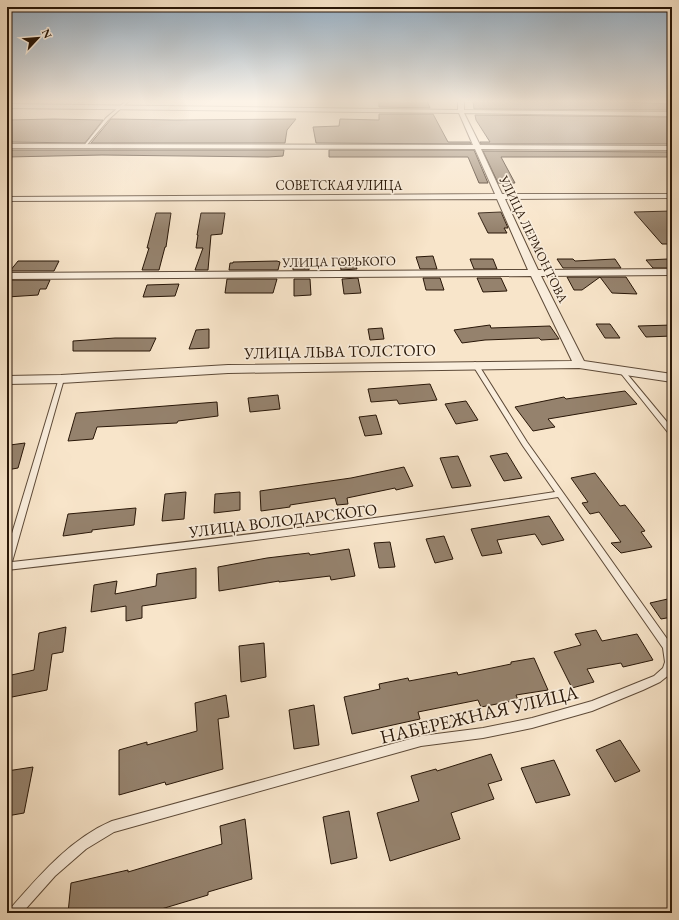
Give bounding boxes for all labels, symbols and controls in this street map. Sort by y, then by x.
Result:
north arrow [18,18,58,58]
text: N [39,27,55,41]
street label: УЛИЦА ЛЕРМОНТОВА [495,172,572,307]
street label: СОВЕТСКАЯ УЛИЦА [276,177,403,194]
street label: УЛИЦА ГОРЬКОГО [281,252,396,271]
street label: УЛИЦА ЛЬВА ТОЛСТОГО [243,339,436,364]
street label: УЛИЦА ВОЛОДАРСКОГО [187,499,378,543]
street label: НАБЕРЕЖНАЯ УЛИЦА [377,679,582,749]

